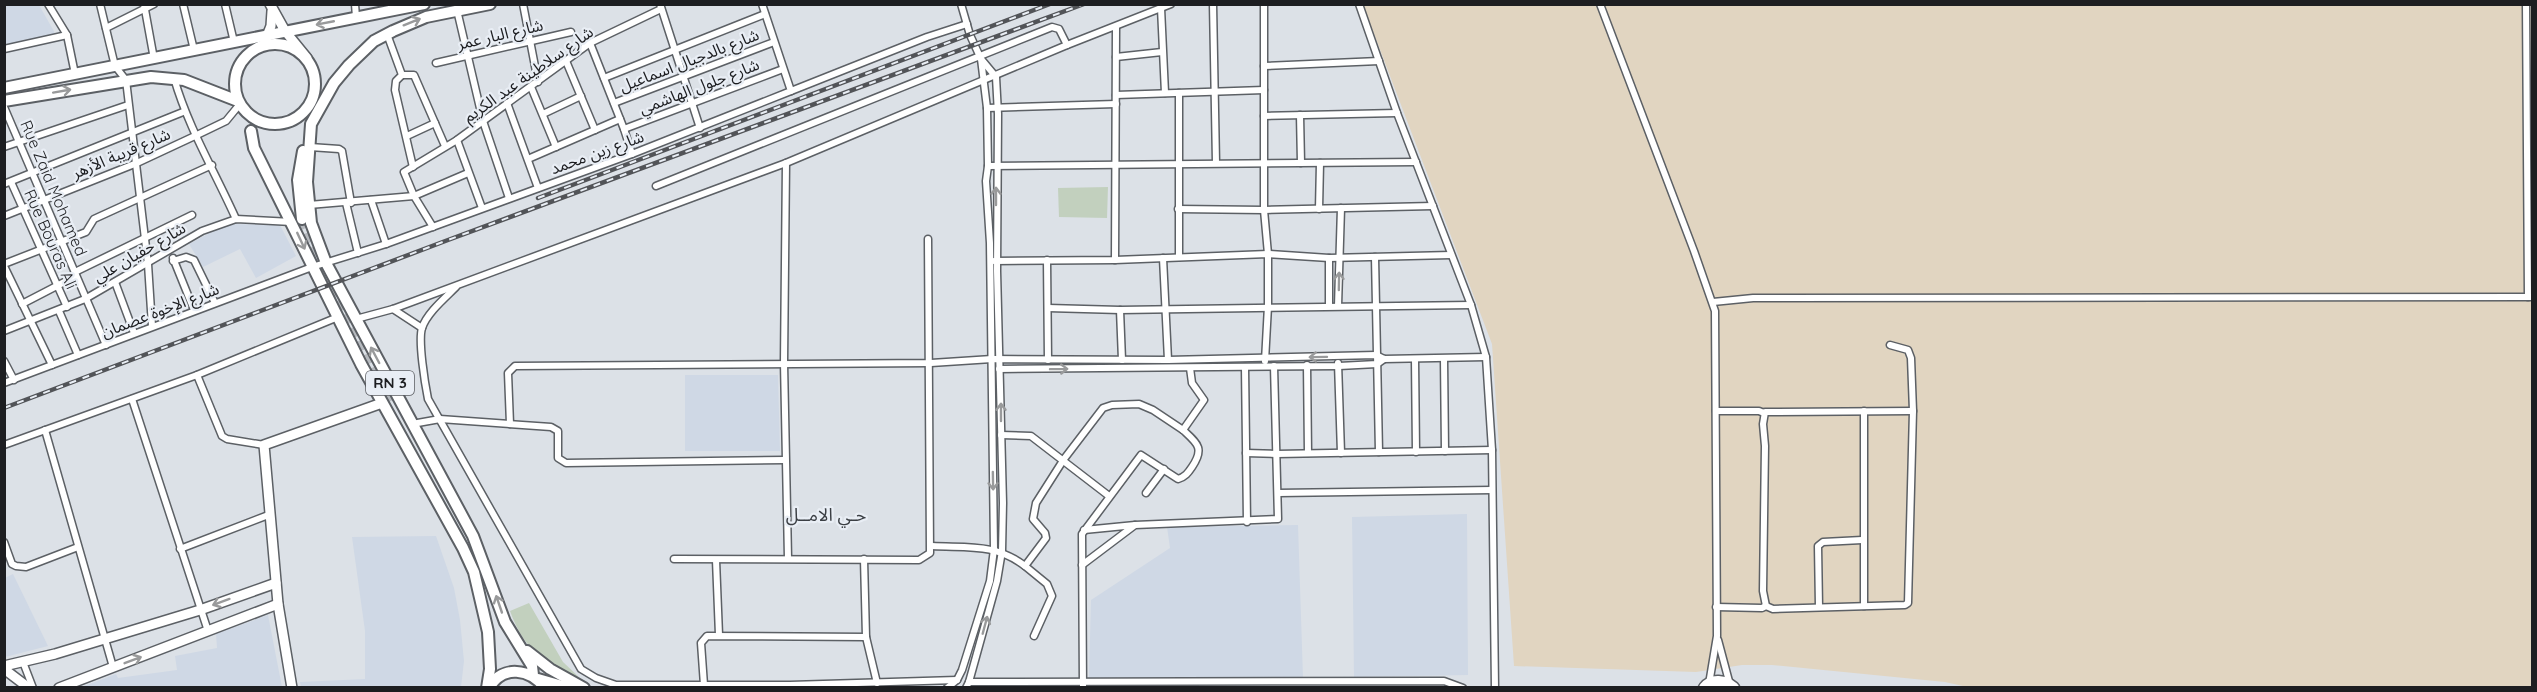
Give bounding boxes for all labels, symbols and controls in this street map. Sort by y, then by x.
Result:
street label: شارع البار عمر [454,14,546,57]
one-way arrow [402,16,421,27]
one-way arrow [316,18,336,29]
street label: شارع سلاطينة عبد الكريم [459,22,599,129]
street label: شارع بالدجبال اسماعيل [616,24,763,99]
street label: شارع جلول الهاشمي [636,54,763,121]
one-way arrow [52,85,72,96]
street label: Rue Zaid Mohamed [16,117,92,259]
street label: شارع قريبة الأزهر [68,123,174,186]
street label: شارع زين محمد [547,126,648,181]
street label: Rue Bouras Ali [20,186,82,292]
one-way arrow [990,186,1002,206]
street label: شارع حفيان علي [89,217,190,289]
one-way arrow [295,232,307,250]
one-way arrow [1333,272,1345,292]
street label: شارع الإخوة عصمان [98,278,223,344]
one-way arrow [369,347,381,364]
one-way arrow [1308,351,1328,363]
one-way arrow [1049,363,1069,375]
road number: RN 3 [366,371,414,395]
one-way arrow [995,402,1007,422]
one-way arrow [988,470,999,490]
district label: حـي الامــل [786,503,866,528]
one-way arrow [492,596,503,614]
one-way arrow [212,598,231,609]
one-way arrow [980,616,992,635]
one-way arrow [124,653,142,664]

